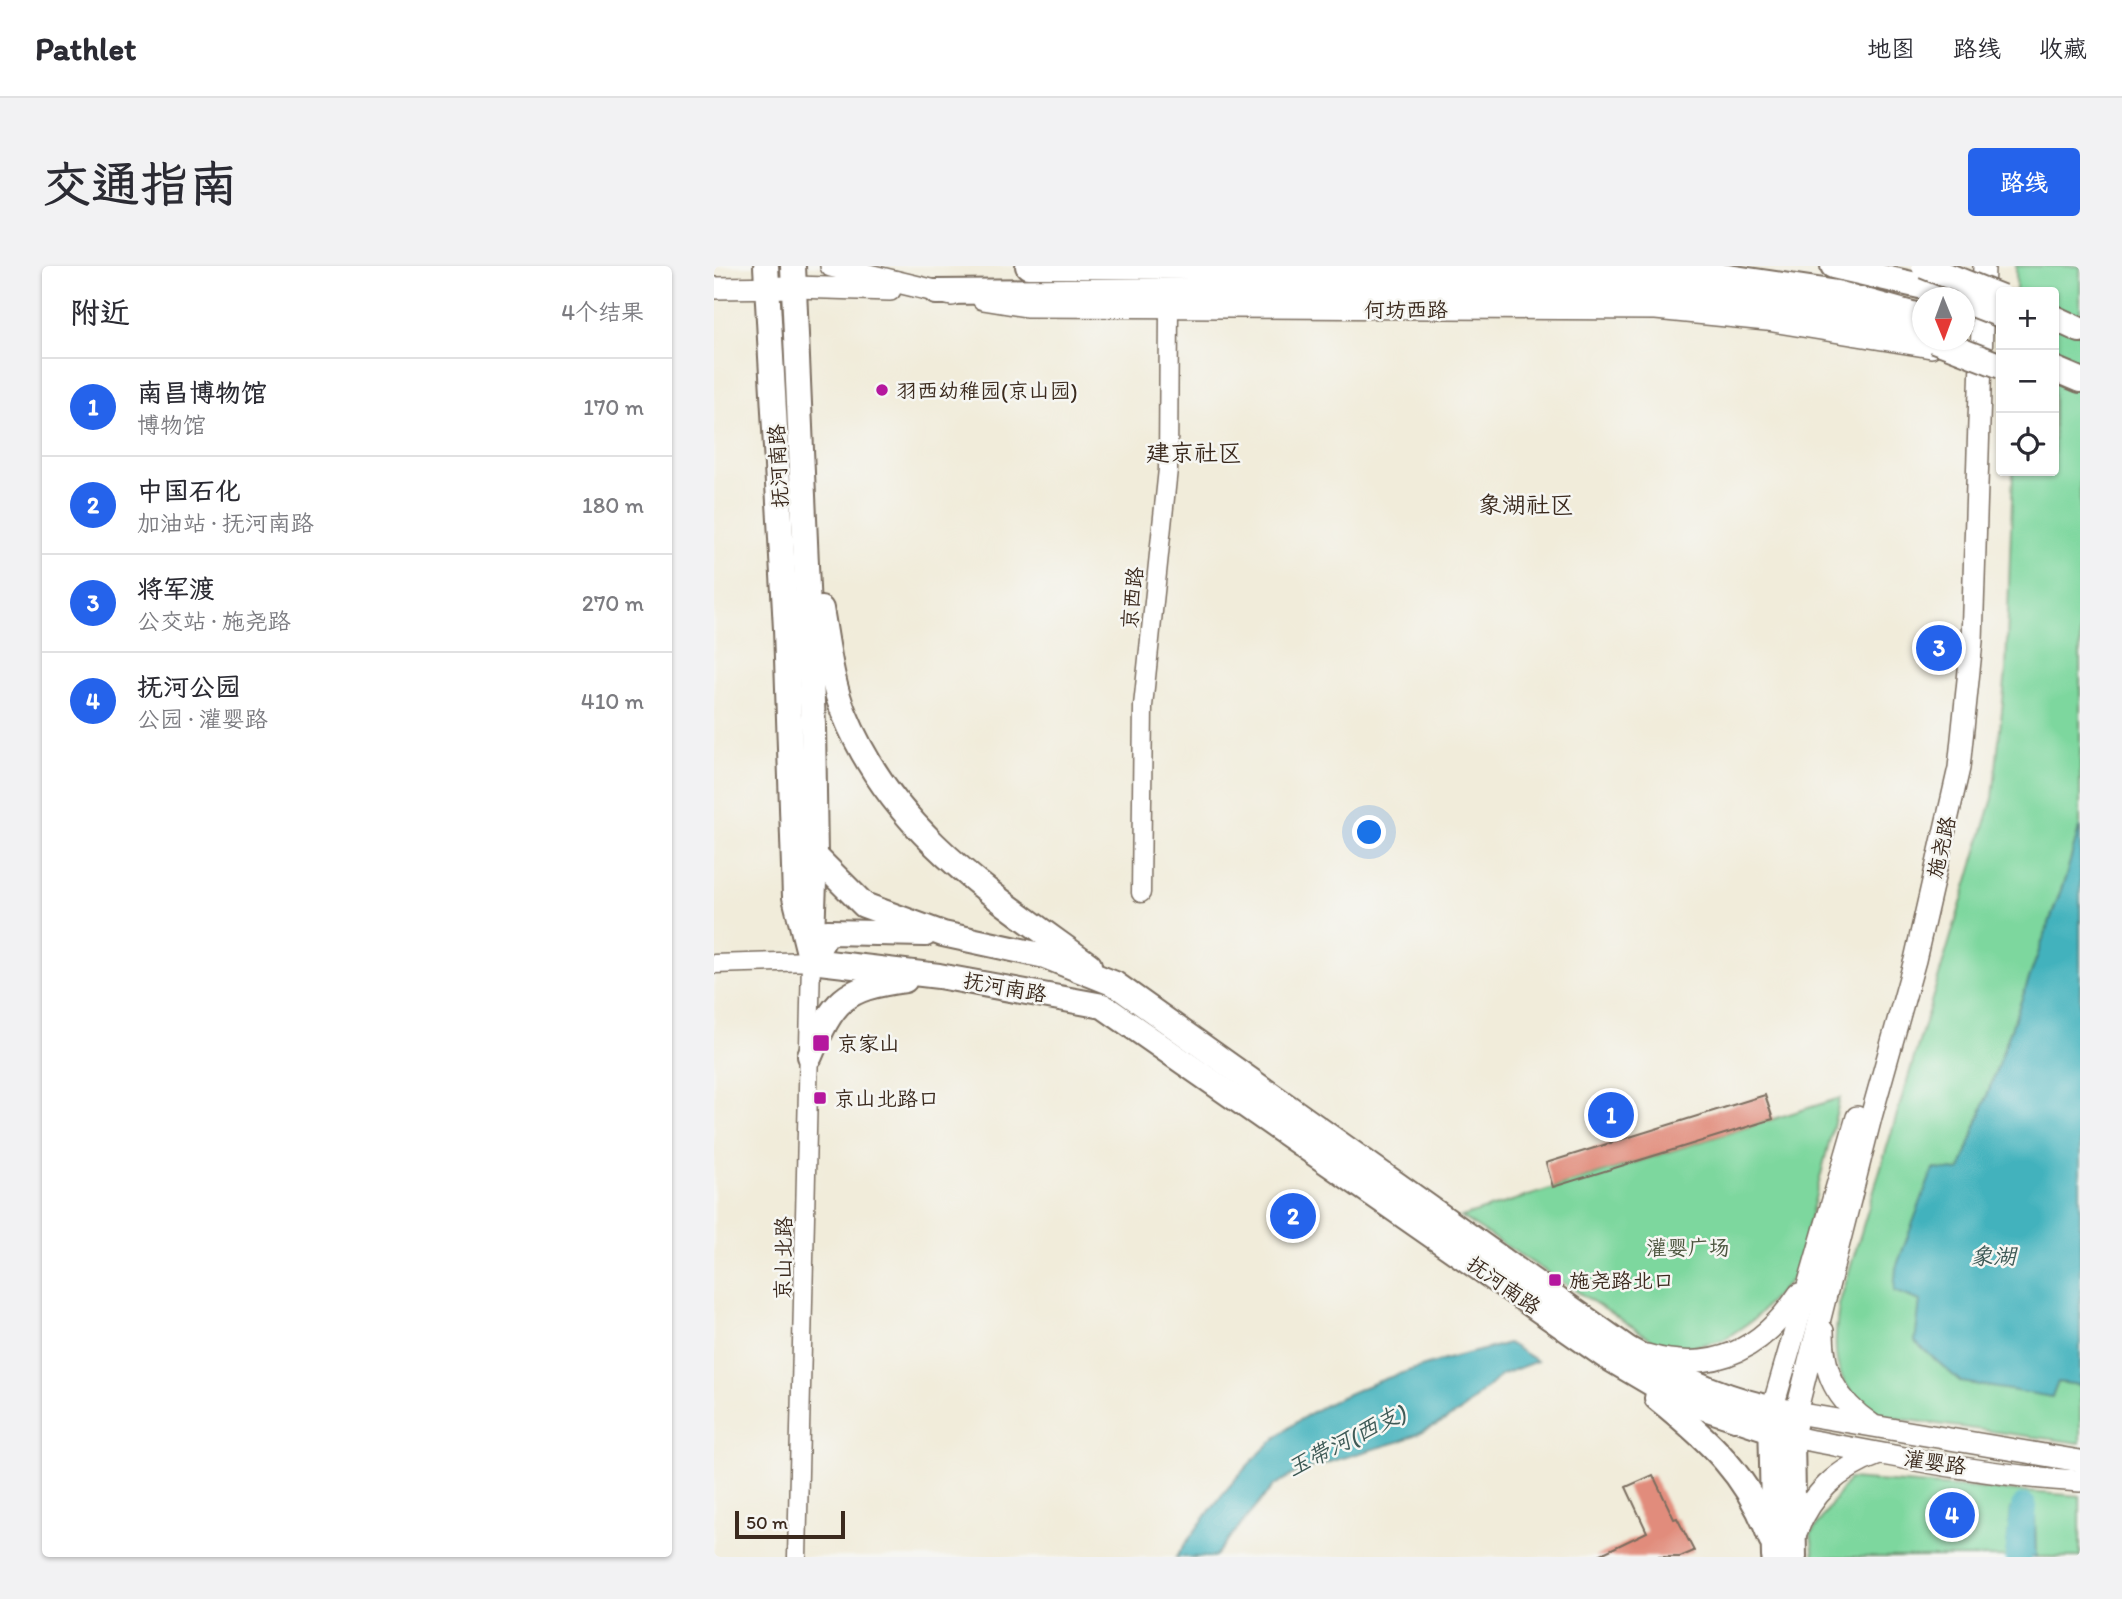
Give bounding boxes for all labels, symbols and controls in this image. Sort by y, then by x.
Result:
text: Pathlet [35,29,137,68]
text: 地图 [1867,34,1915,63]
text: 路线 [1953,34,2001,63]
text: 收藏 [2039,34,2087,63]
button: 路线 [1968,148,2080,216]
text: 交通指南 [42,154,238,213]
north arrow [1912,287,1975,350]
map controls [1996,287,2059,476]
button: + [1996,287,2059,350]
text: 附近 [70,294,130,331]
street label: 何坊西路 [1364,297,1448,322]
text: 4个结果 [561,298,644,326]
button: − [1996,350,2059,413]
text: 南昌博物馆 [137,377,267,409]
place label: 羽西幼稚园(京山园) [896,378,1078,403]
marker: 羽西幼稚园(京山园) [874,382,890,398]
text: 1 [88,393,98,421]
text: 170 m [583,393,644,421]
text: 博物馆 [137,411,206,439]
button: locate [1996,413,2059,476]
street label: 抚河南路 [763,423,793,509]
district label: 建京社区 [1146,438,1242,467]
text: 中国石化 [137,475,241,507]
district label: 象湖社区 [1478,490,1574,519]
text: 2 [87,491,99,519]
text: 180 m [582,491,644,519]
text: 加油站 · 抚河南路 [137,509,314,537]
street label: 京西路 [1116,565,1148,631]
text: 将军渡 [137,573,215,605]
text: 3 [87,589,99,617]
text: 270 m [582,589,644,617]
text: 公交站 · 施尧路 [137,607,291,635]
pin: 3 [1916,622,1962,674]
text: 抚河公园 [137,671,241,703]
text: 4 [86,687,100,715]
text: 410 m [581,687,644,715]
text: 公园 · 灌婴路 [137,705,268,733]
street label: 施尧路 [1922,813,1960,881]
your location [1352,815,1386,849]
street label: 抚河南路 [961,967,1049,1007]
place label: 京家山 [837,1031,900,1056]
marker: 京家山 [811,1033,831,1053]
place label: 京山北路口 [834,1086,939,1111]
pin: 1 [1588,1089,1634,1141]
marker: 京山北路口 [812,1090,828,1106]
pin: 2 [1270,1190,1316,1242]
street label: 京山北路 [770,1216,796,1300]
park label: 灌婴广场 [1646,1235,1730,1260]
water label: 象湖 [1970,1242,2018,1270]
street label: 抚河南路 [1462,1251,1546,1319]
place label: 施尧路北口 [1569,1268,1674,1293]
marker: 施尧路北口 [1547,1272,1563,1288]
water label: 玉带河(西支) [1282,1397,1412,1482]
street label: 灌婴路 [1902,1445,1968,1479]
pin: 4 [1929,1489,1975,1541]
scale bar [735,1508,845,1540]
text: 50 m [746,1511,788,1534]

